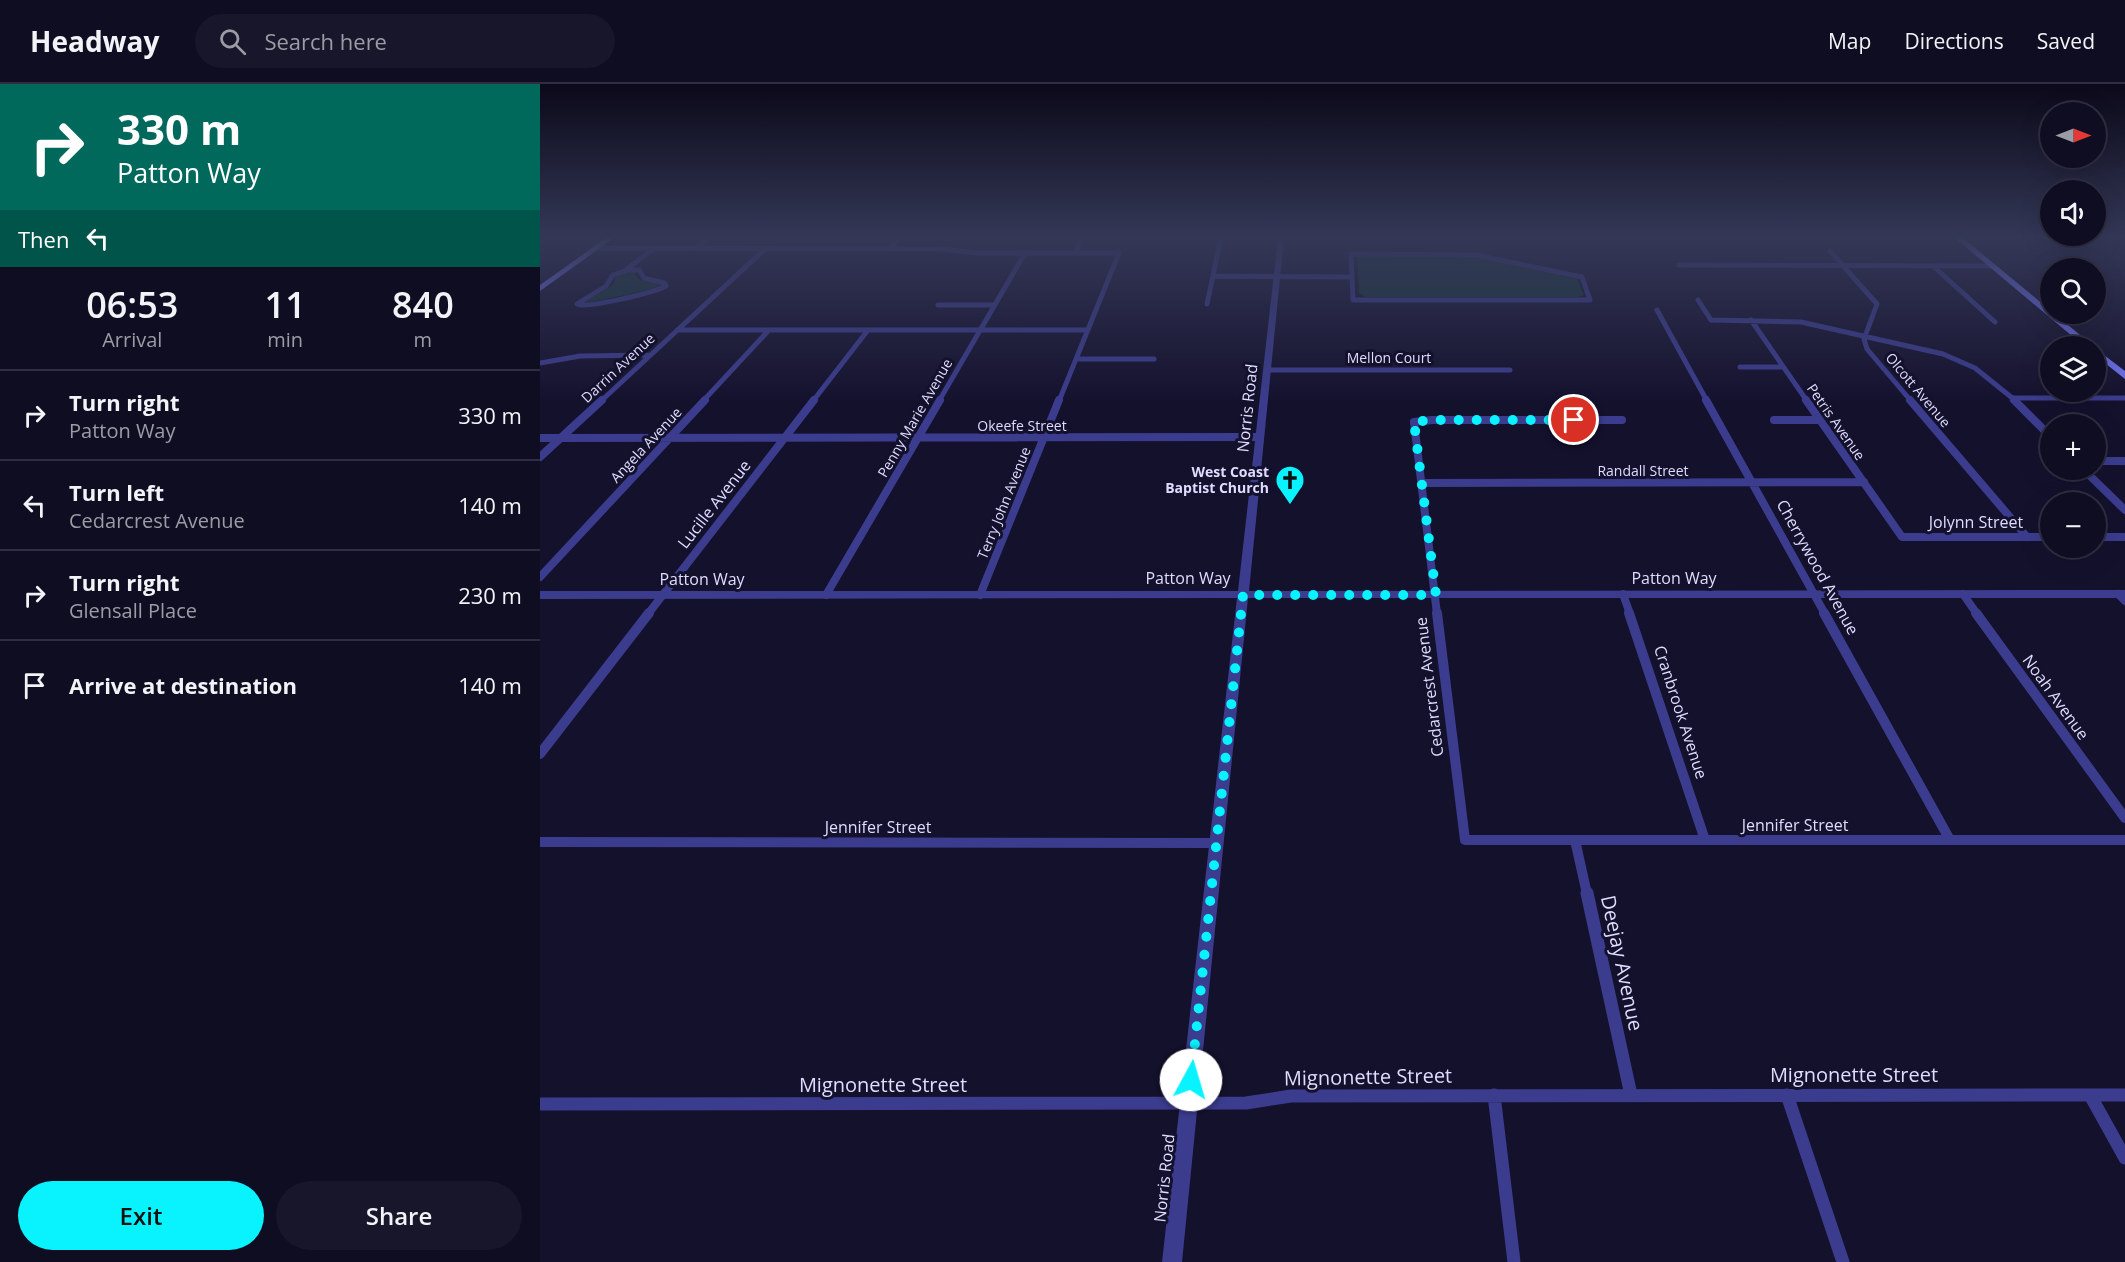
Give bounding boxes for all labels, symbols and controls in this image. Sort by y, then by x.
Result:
search box [195,14,615,68]
text: Headway [30,22,159,60]
icon: search [216,25,249,58]
text: Search here [264,26,387,56]
text: Map [1828,27,1871,55]
text: Directions [1904,27,2004,55]
text: Saved [2037,27,2095,55]
text: 330 m [117,100,241,157]
north arrow [2040,102,2106,168]
map controls [2040,102,2106,558]
icon: right [18,108,96,186]
text: Patton Way [117,154,261,191]
button: sound [2040,180,2106,246]
icon: left [81,222,114,255]
text: Then [18,224,69,254]
button: search [2040,258,2106,324]
text: 06:53 [86,280,178,329]
text: 11 [265,280,306,329]
text: 840 [392,280,454,329]
text: Arrival [102,326,162,353]
text: min [267,326,303,353]
text: m [414,326,432,353]
street label: Darrin Avenue [577,329,659,407]
button: layers [2040,336,2106,402]
street label: Mellon Court [1347,348,1431,367]
street label: Olcott Avenue [1882,348,1955,431]
street label: Penny Marie Avenue [873,355,956,481]
street label: Norris Road [1231,363,1263,453]
street label: Petris Avenue [1803,380,1870,464]
text: Turn right [69,387,180,417]
pin [1548,394,1599,445]
icon: right [18,399,51,432]
text: 330 m [458,400,522,430]
street label: Angela Avenue [606,403,686,486]
icon: arrive [1557,403,1590,436]
button: + [2040,414,2106,480]
street label: Okeefe Street [977,416,1067,435]
text: Patton Way [69,417,176,444]
street label: Terry John Avenue [972,444,1035,562]
street label: Lucille Avenue [672,455,756,553]
street label: Randall Street [1597,461,1689,480]
place label: West Coast Baptist Church [1165,462,1269,497]
church icon: West Coast Baptist Church [1274,464,1306,506]
text: Turn left [69,477,164,507]
icon: left [18,489,51,522]
text: 140 m [458,490,522,520]
button: − [2040,492,2106,558]
street label: Cherrywood Avenue [1772,496,1864,638]
text: Cedarcrest Avenue [69,507,245,534]
street label: Jolynn Street [1927,511,2024,533]
text: Turn right [69,567,180,597]
street label: Patton Way [1145,567,1232,589]
street label: Patton Way [1631,567,1718,589]
street label: Patton Way [659,568,746,590]
icon: right [18,579,51,612]
text: 230 m [458,580,522,610]
text: Glensall Place [69,597,197,624]
street label: Cedarcrest Avenue [1410,616,1448,758]
street label: Cranbrook Avenue [1649,642,1713,782]
street label: Noah Avenue [2018,650,2094,744]
icon: arrive [18,669,51,702]
text: Arrive at destination [69,670,297,700]
text: 140 m [458,670,522,700]
street label: Jennifer Street [1740,814,1849,836]
street label: Jennifer Street [823,816,932,838]
street label: Deejay Avenue [1595,893,1650,1033]
position arrow [1159,1048,1223,1112]
street label: Mignonette Street [1770,1061,1938,1088]
street label: Mignonette Street [1284,1062,1452,1091]
street label: Mignonette Street [799,1071,967,1098]
street label: Norris Road [1148,1133,1180,1223]
button: Exit [18,1181,264,1250]
button: Share [276,1181,522,1250]

